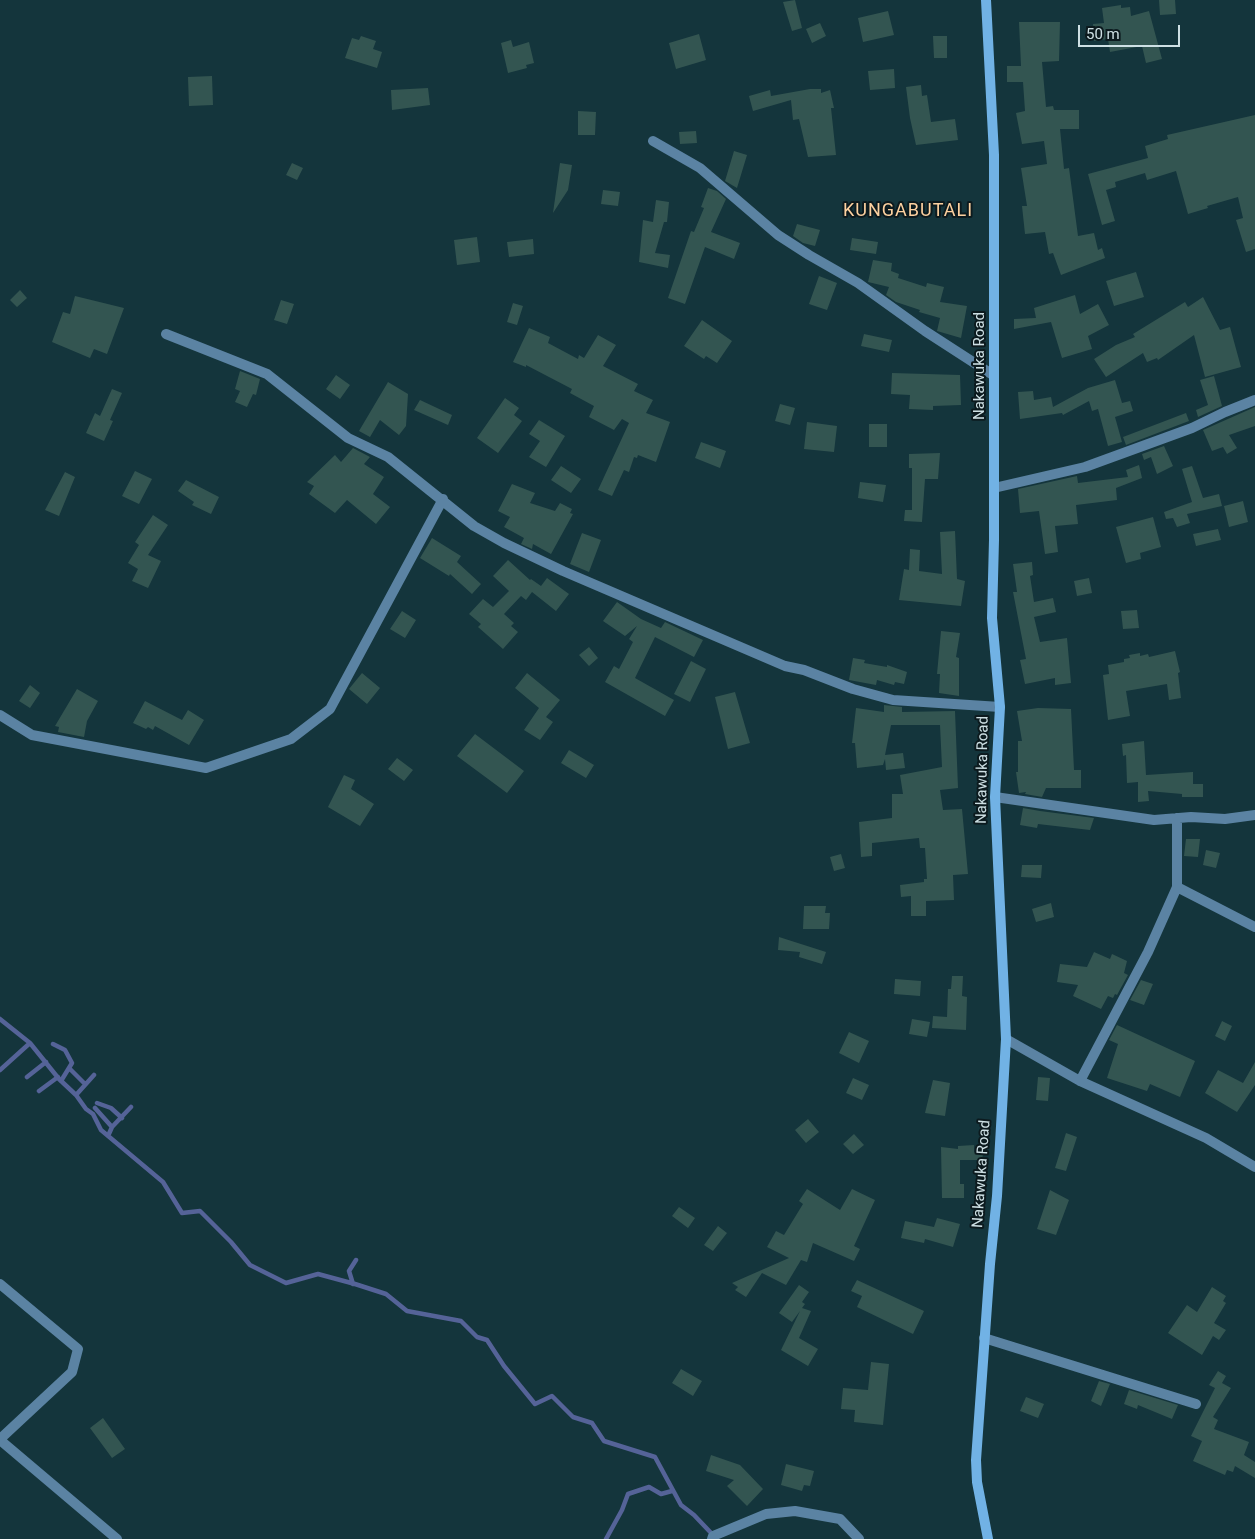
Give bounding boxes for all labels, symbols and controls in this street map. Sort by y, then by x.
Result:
scale bar [1080,15,1182,47]
text: 50 m [1086,25,1120,43]
district label: KUNGABUTALI [842,200,974,222]
street label: Nakawuka Road [971,312,989,420]
street label: Nakawuka Road [973,716,993,824]
street label: Nakawuka Road [969,1119,995,1229]

